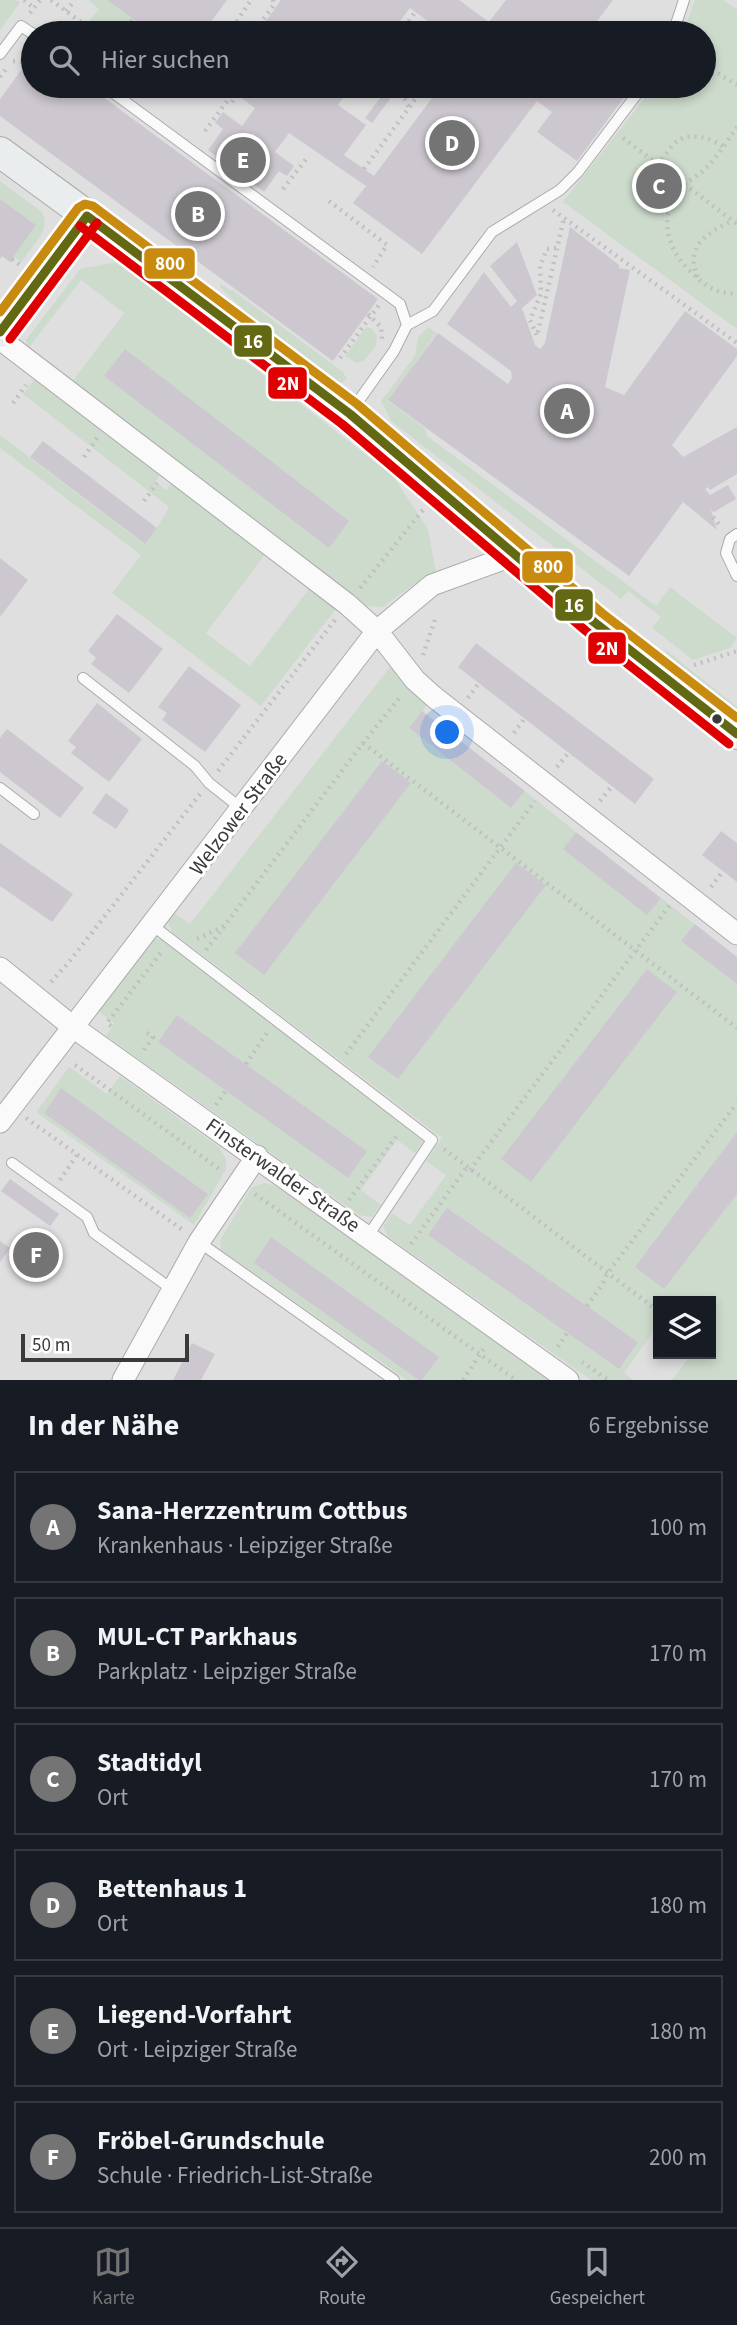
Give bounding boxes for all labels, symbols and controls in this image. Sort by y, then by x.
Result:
search box [21,21,716,98]
icon: search [45,41,83,79]
text: Hier suchen [101,41,230,78]
pin: D [429,117,475,169]
pin: E [220,134,266,186]
pin: C [636,160,682,212]
pin: B [175,188,221,240]
line badge: 800 [143,247,196,280]
text: 800 [155,251,185,278]
line badge: 16 [233,324,273,358]
text: 16 [243,329,263,356]
line badge: 2N [267,366,308,400]
text: 2N [277,371,299,398]
pin: A [544,385,590,437]
line badge: 800 [521,550,574,584]
text: 800 [533,554,563,581]
line badge: 16 [554,588,594,622]
text: 16 [564,593,584,620]
line badge: 2N [587,631,627,665]
text: 2N [596,636,618,663]
unlabelled marker [710,712,724,726]
your location [430,715,464,749]
street label: Welzower Straße [182,746,294,882]
street label: Finsterwalder Straße [200,1110,366,1240]
pin: F [13,1229,59,1281]
map controls [653,1296,716,1359]
button: layers [653,1296,716,1359]
scale bar [21,1331,189,1363]
text: 50 m [32,1332,70,1359]
text: In der Nähe [28,1404,179,1447]
text: 6 Ergebnisse [589,1409,709,1442]
text: Sana-Herzzentrum Cottbus [97,1492,408,1529]
text: A [46,1511,60,1544]
text: 100 m [649,1511,707,1544]
text: Krankenhaus · Leipziger Straße [97,1529,393,1562]
text: MUL-CT Parkhaus [97,1618,297,1655]
text: B [46,1637,60,1670]
text: 170 m [649,1637,707,1670]
text: Parkplatz · Leipziger Straße [97,1655,357,1688]
text: Stadtidyl [97,1744,202,1781]
text: C [46,1763,60,1796]
text: 170 m [649,1763,707,1796]
text: Ort [97,1781,128,1814]
text: Bettenhaus 1 [97,1870,247,1907]
text: D [46,1889,60,1922]
text: 180 m [649,1889,707,1922]
text: Ort [97,1907,128,1940]
text: Liegend-Vorfahrt [97,1996,292,2033]
text: E [47,2015,59,2048]
text: 180 m [649,2015,707,2048]
text: Ort · Leipziger Straße [97,2033,297,2066]
text: Fröbel-Grundschule [97,2122,325,2159]
text: F [47,2141,59,2174]
text: 200 m [649,2141,707,2174]
text: Schule · Friedrich-List-Straße [97,2159,373,2192]
tab: Karte [92,2243,135,2312]
tab: Route [319,2243,366,2312]
tab: Gespeichert [550,2243,645,2312]

